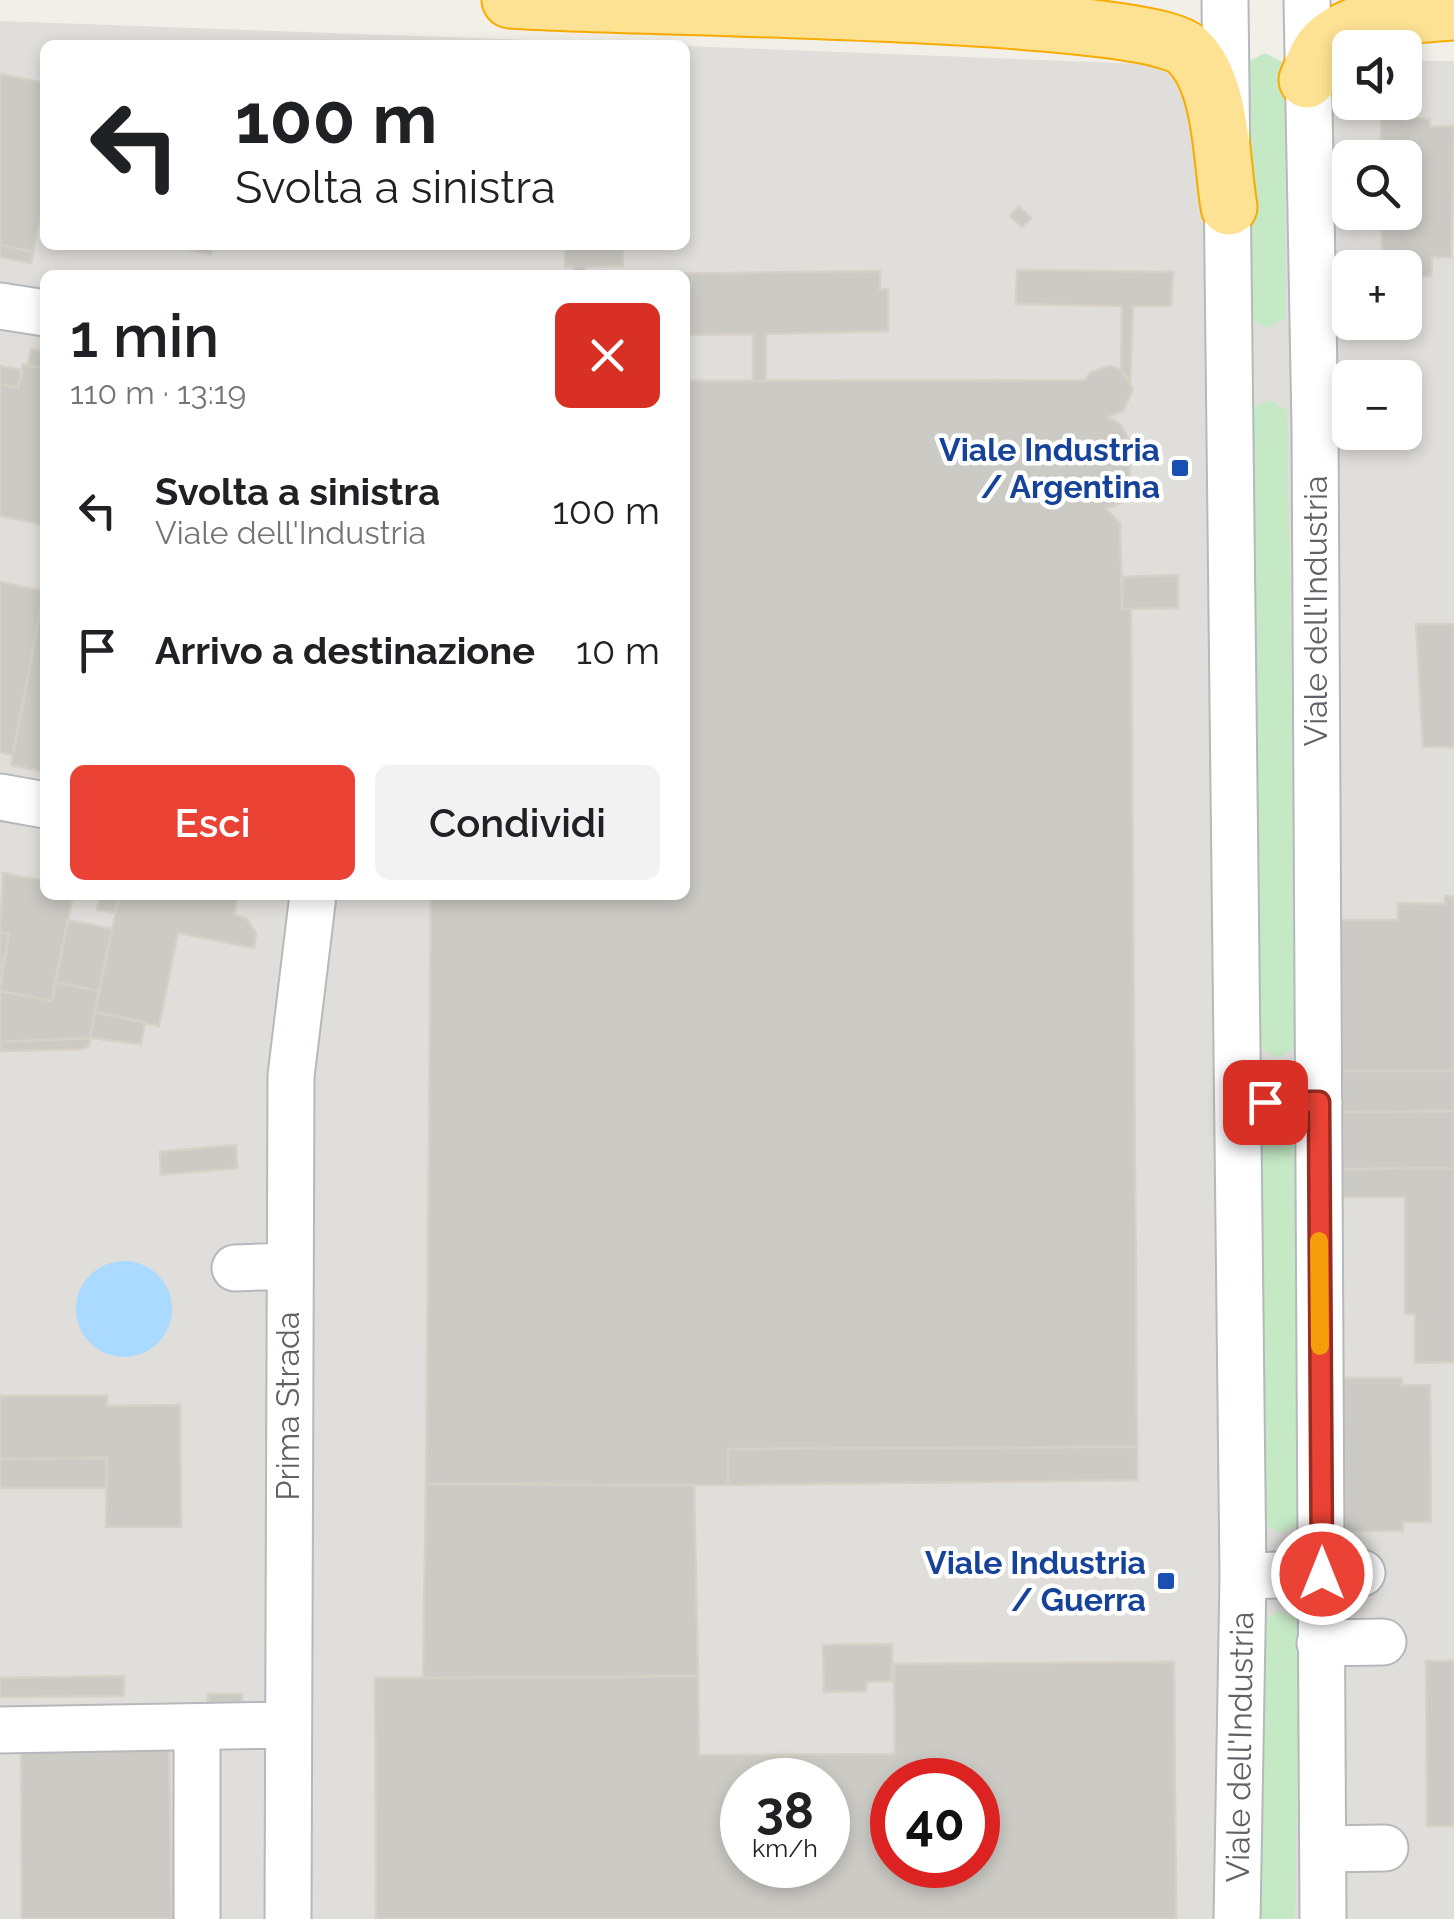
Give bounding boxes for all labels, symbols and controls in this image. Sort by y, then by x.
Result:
map controls [1332,30,1422,450]
button: sound [1332,30,1422,120]
text: 100 m [235,77,438,159]
icon: left [70,80,200,210]
button: search [1332,140,1422,230]
text: Svolta a sinistra [235,161,555,214]
button: + [1332,250,1422,340]
text: 1 min [70,301,219,371]
button: close [555,303,660,408]
button: − [1332,360,1422,450]
text: 110 m · 13:19 [70,374,246,411]
place label: Viale Industria / Argentina [939,431,1160,505]
marker: Viale Industria / Argentina [1169,457,1191,479]
text: Svolta a sinistra [155,469,440,514]
street label: Viale dell'Industria [1297,475,1334,747]
icon: left [70,483,125,538]
text: 100 m [553,488,660,533]
text: Viale dell'Industria [155,514,426,551]
icon: arrive [70,623,125,678]
text: Arrivo a destinazione [155,628,535,673]
text: 10 m [576,628,660,673]
button: Esci [70,765,355,880]
button: Condividi [375,765,660,880]
pin [1223,1060,1308,1145]
icon: arrive [1238,1075,1293,1130]
street label: Prima Strada [269,1312,306,1500]
position arrow [1270,1522,1374,1626]
place label: Viale Industria / Guerra [925,1544,1146,1618]
marker: Viale Industria / Guerra [1155,1570,1177,1592]
street label: Viale dell'Industria [1219,1611,1260,1883]
speed limit sign: 40 [870,1758,1000,1888]
text: 38 [756,1781,814,1840]
text: km/h [752,1833,818,1863]

